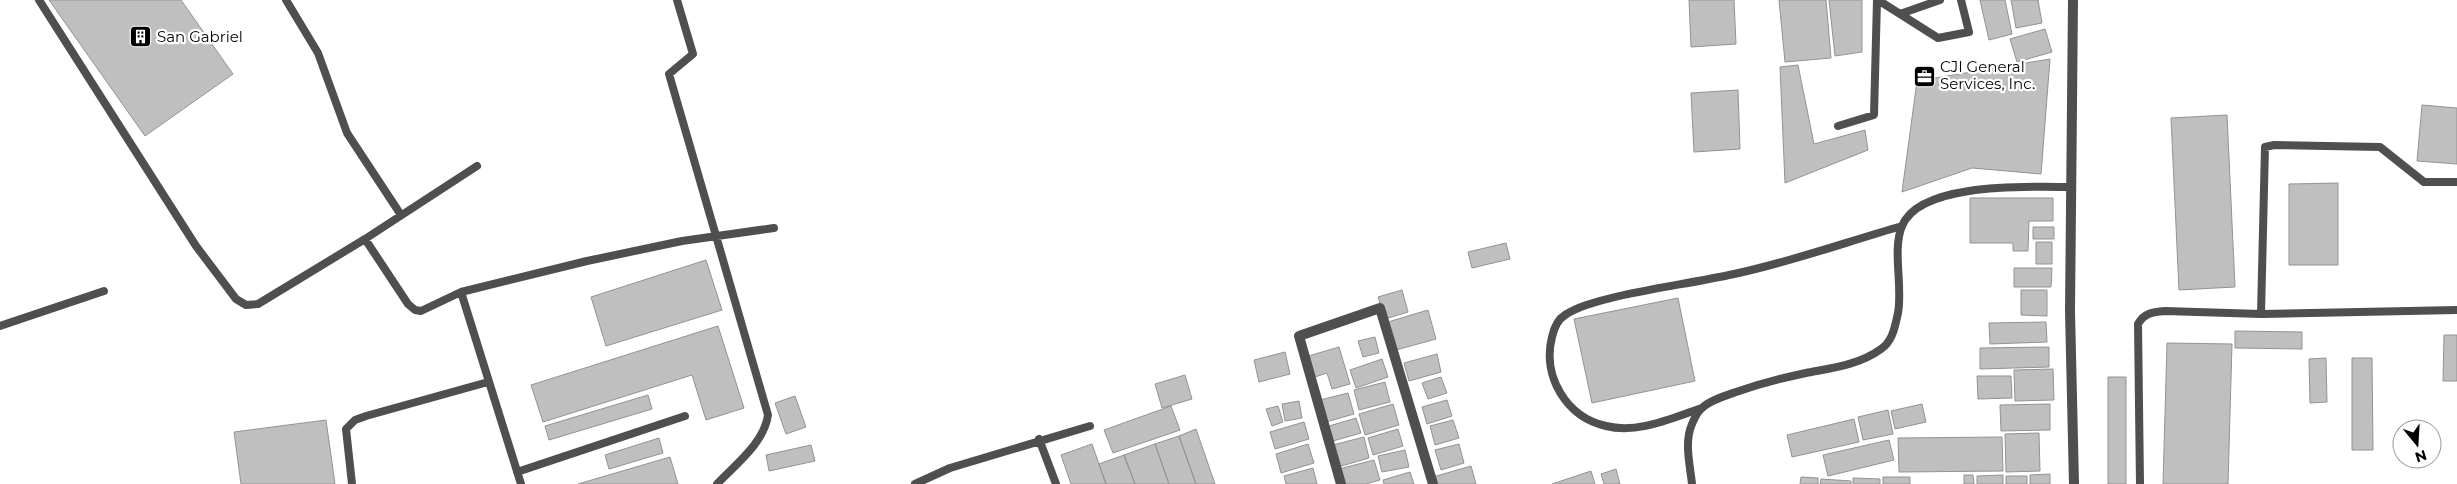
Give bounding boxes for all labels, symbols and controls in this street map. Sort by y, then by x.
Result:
building icon: San Gabriel [129,25,153,49]
place label: San Gabriel [157,27,243,46]
place label: CJI General Services, Inc. [1940,57,2035,93]
office icon: CJI General Services, Inc. [1912,64,1936,88]
north arrow [2392,419,2442,469]
text: N [2413,446,2429,467]

